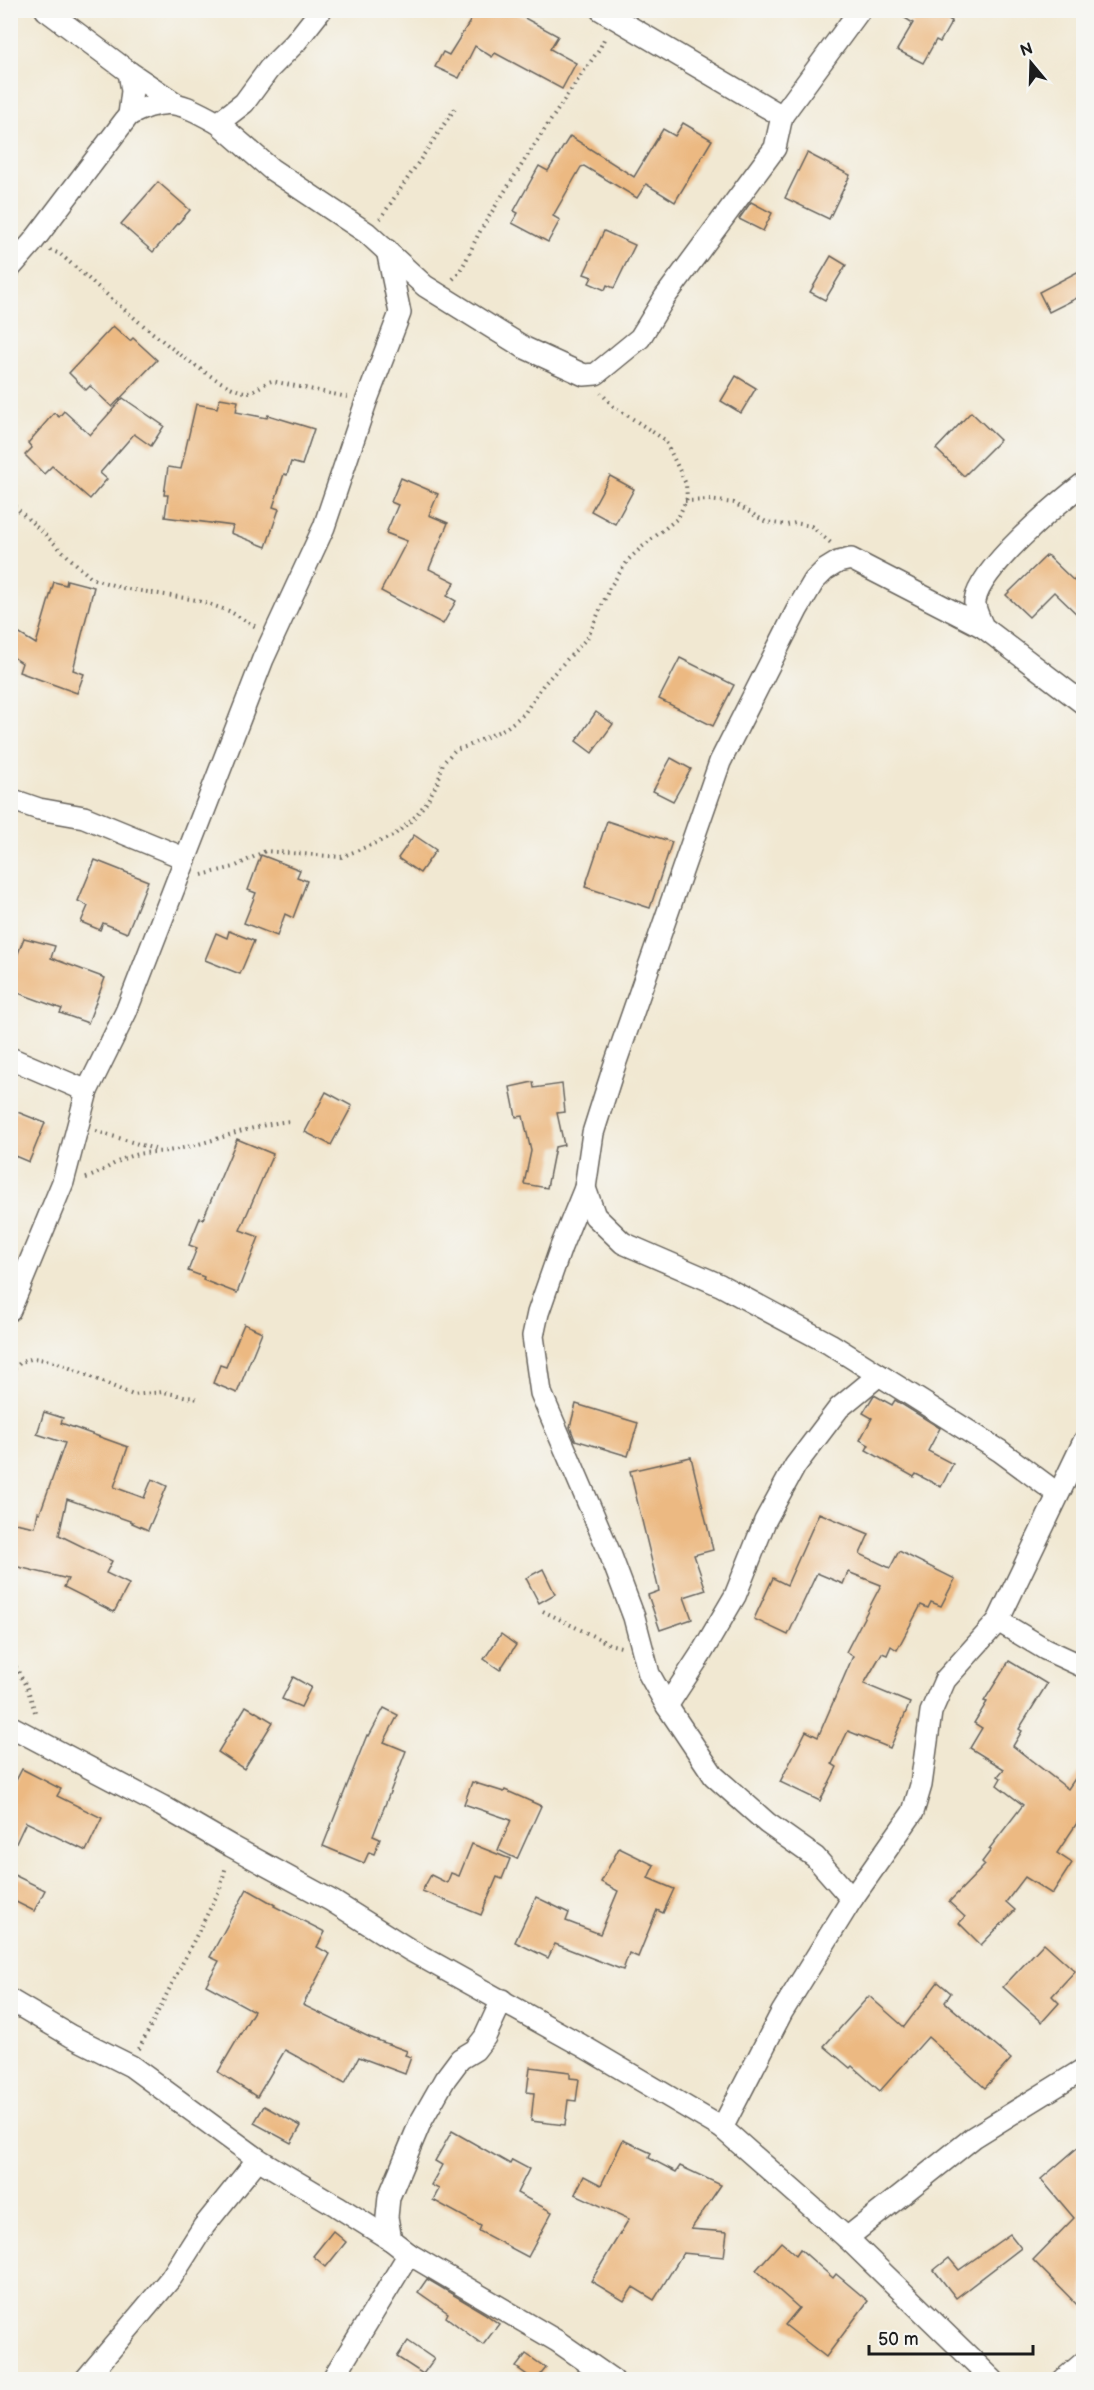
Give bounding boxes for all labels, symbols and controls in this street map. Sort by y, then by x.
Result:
north arrow [1001,33,1061,93]
text: N [1018,39,1035,61]
scale bar [869,2318,1032,2356]
text: 50 m [878,2329,919,2350]

